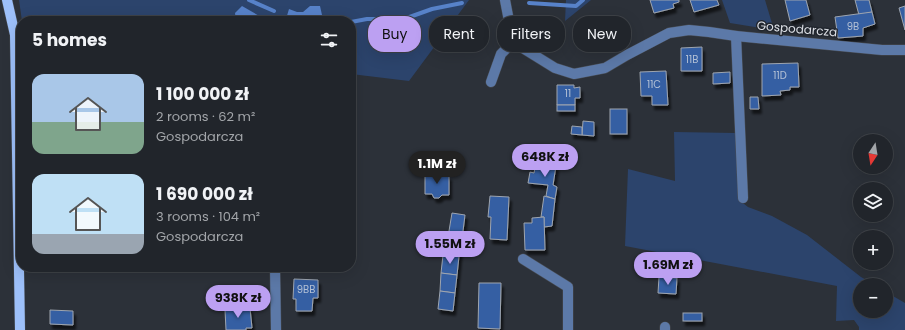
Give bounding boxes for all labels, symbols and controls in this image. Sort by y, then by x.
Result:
chip: Buy [368,16,421,52]
chip: Rent [429,16,489,52]
chip: Filters [497,16,565,52]
chip: New [573,16,631,52]
street label: Gospodarcza [756,17,838,40]
house number: 9B [847,19,859,34]
text: 5 homes [32,28,107,52]
icon: filters [318,29,340,51]
house number: 11B [686,52,698,67]
house number: 11D [773,68,787,83]
house number: 11C [647,77,661,92]
text: 1 100 000 zł [156,82,249,106]
house number: 11 [565,86,571,101]
icon: home [64,90,112,138]
text: 2 rooms · 62 m² [156,107,255,126]
text: Gospodarcza [156,127,243,146]
north arrow [853,134,893,174]
map controls [853,134,893,318]
pin: 648K zł [508,144,582,178]
text: 648K zł [521,147,569,166]
pin: 1.1M zł [400,151,474,185]
text: 1.1M zł [418,154,456,173]
text: 1 690 000 zł [156,182,253,206]
button: layers [853,182,893,222]
icon: home [64,190,112,238]
text: 3 rooms · 104 m² [156,207,260,226]
text: Gospodarcza [156,227,243,246]
button: + [853,230,893,270]
pin: 1.55M zł [409,231,491,265]
text: 1.55M zł [425,234,475,253]
pin: 1.69M zł [627,252,709,286]
text: 1.69M zł [643,255,693,274]
button: − [853,278,893,318]
house number: 9BB [297,282,315,297]
pin: 938K zł [201,285,275,319]
text: 938K zł [215,288,261,307]

